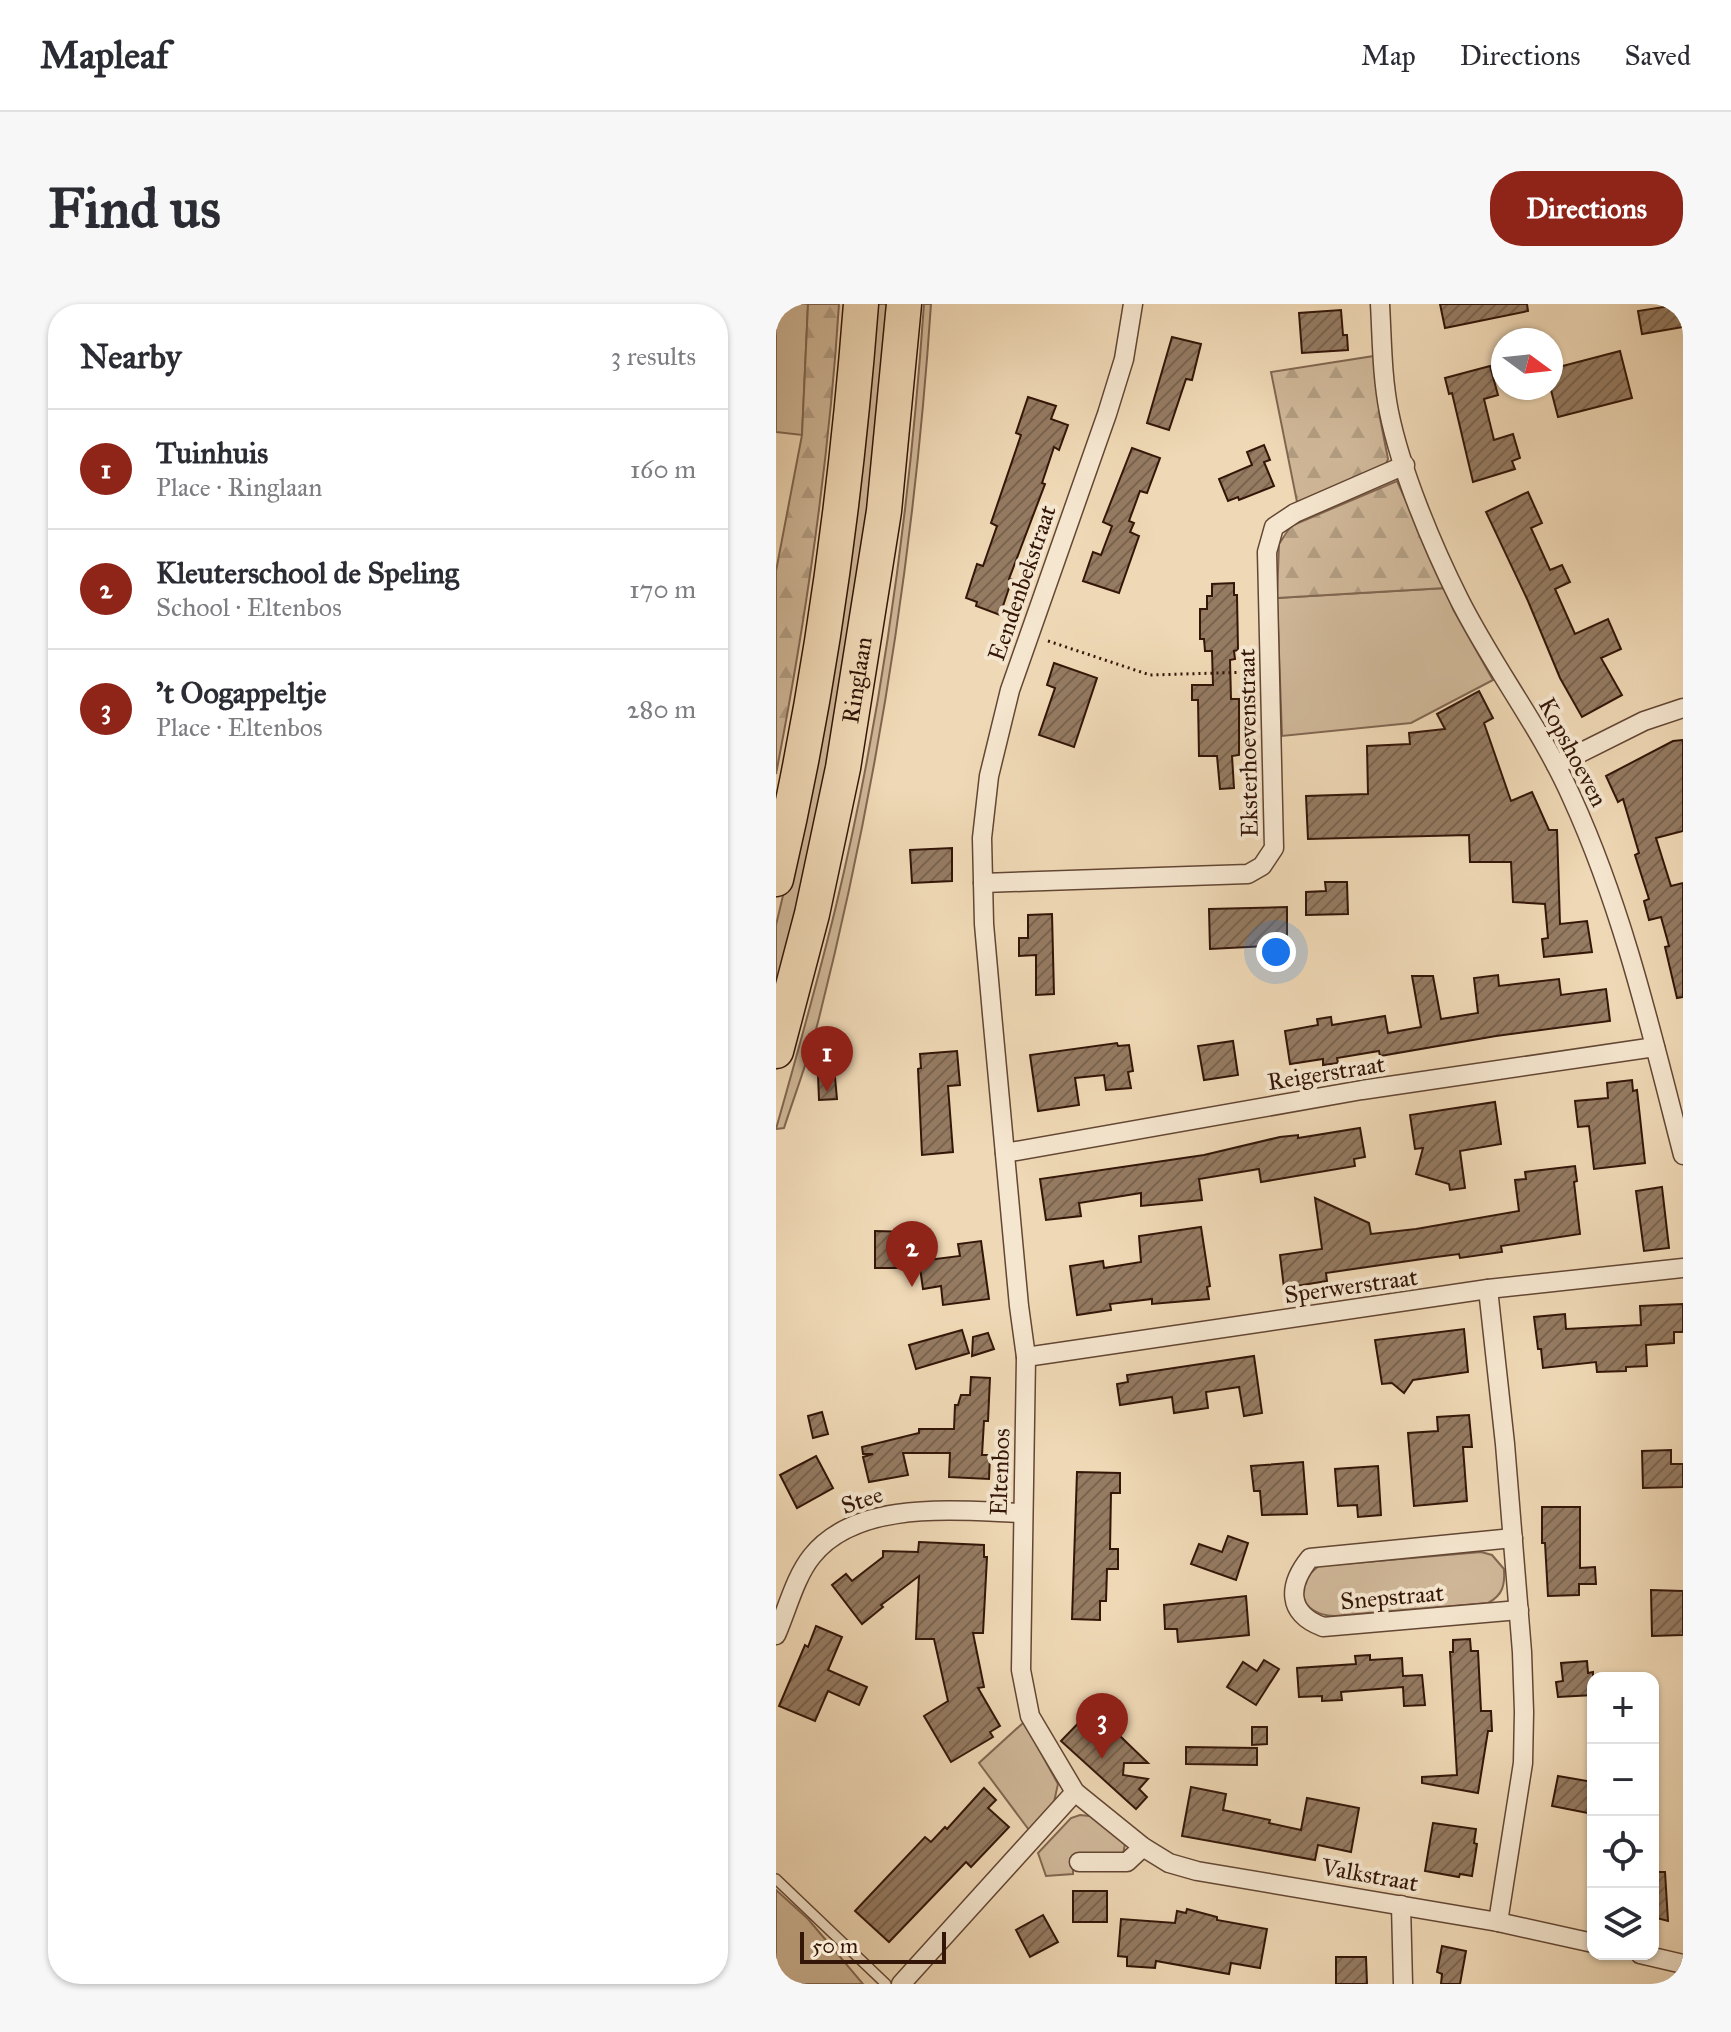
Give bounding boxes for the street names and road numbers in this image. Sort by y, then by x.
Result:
street label: Eendenbekstraat [981,501,1063,665]
street label: Ringlaan [835,634,879,726]
street label: Eksterhoevenstraat [1231,648,1265,838]
street label: Kopshoeven [1532,692,1614,812]
street label: Reigerstraat [1265,1049,1387,1097]
street label: Sperwerstraat [1282,1262,1420,1310]
street label: Eltenbos [983,1428,1017,1516]
street label: Stee [837,1479,887,1521]
street label: Snepstraat [1339,1577,1446,1616]
street label: Valkstraat [1318,1852,1421,1898]

